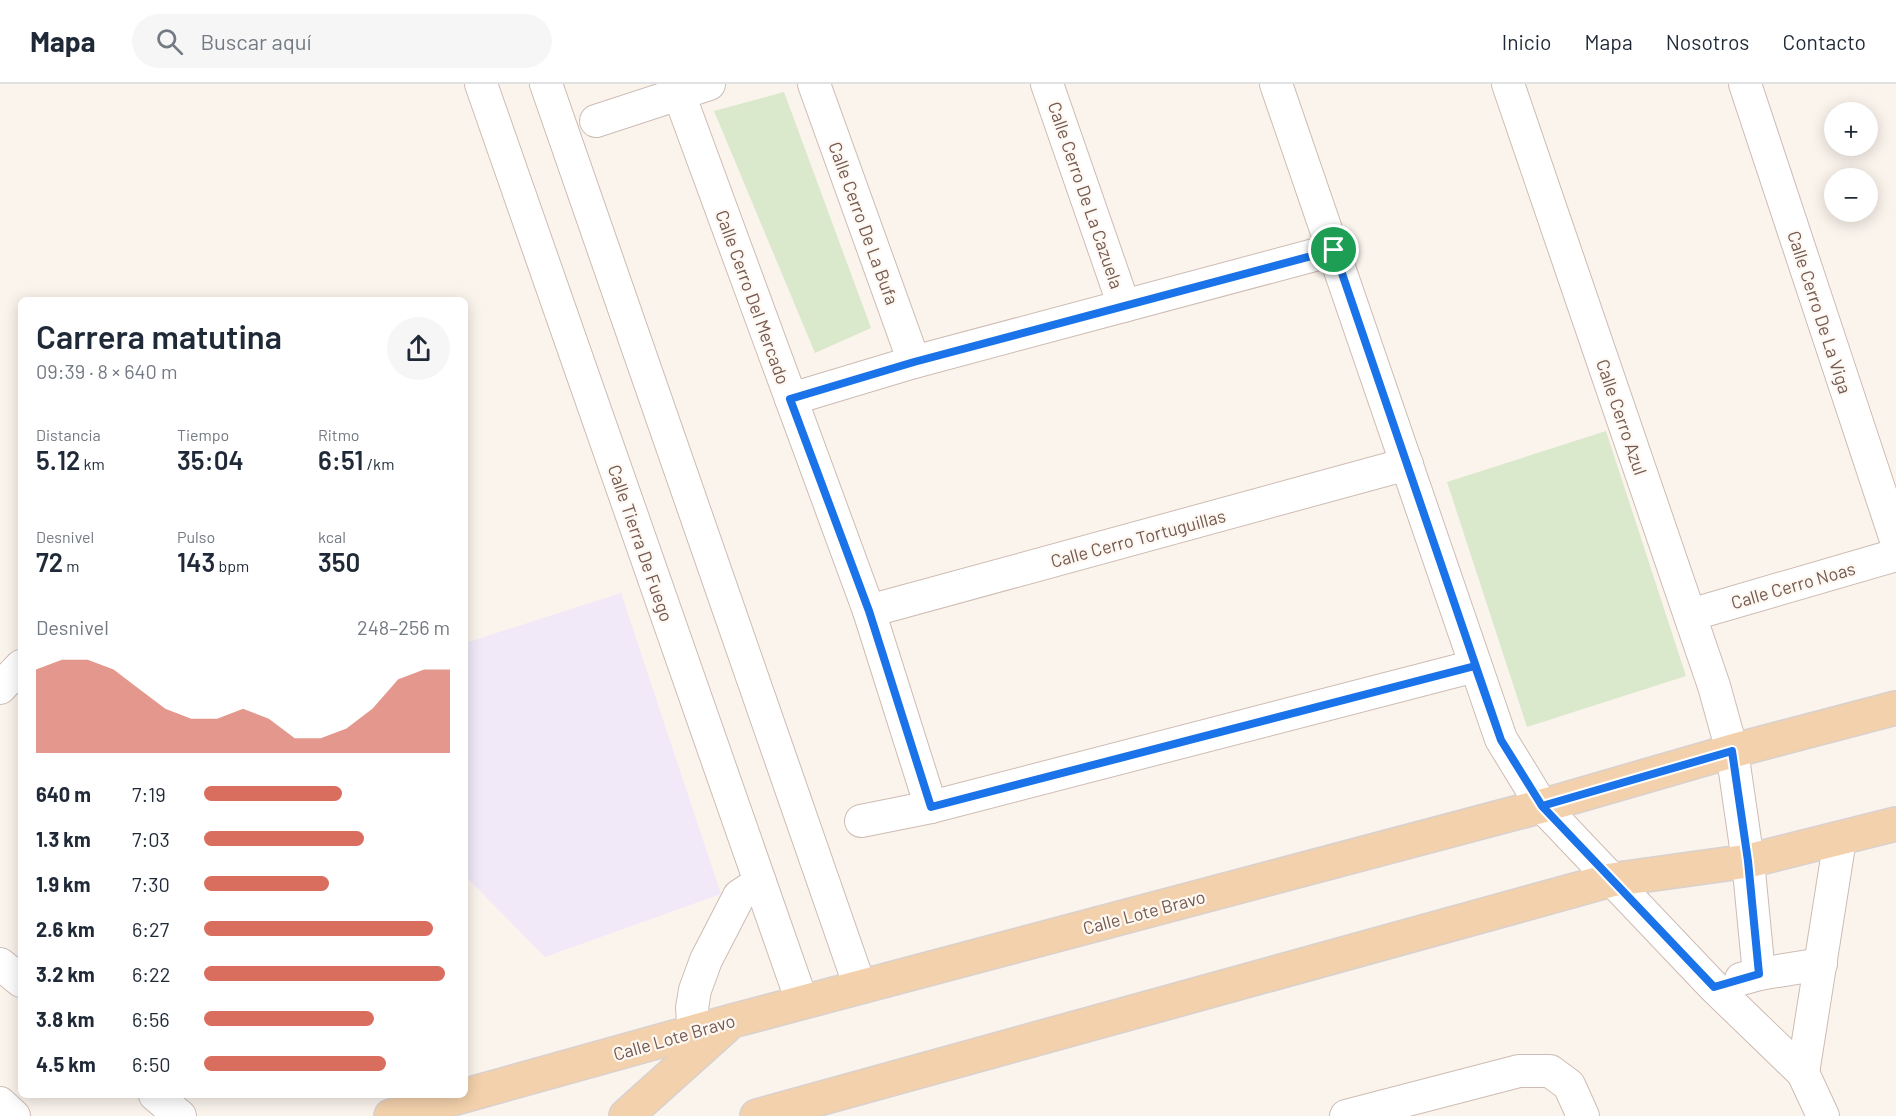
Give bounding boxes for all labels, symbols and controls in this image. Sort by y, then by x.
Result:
search box [132,14,552,68]
text: Mapa [30,24,96,58]
icon: search [153,25,186,58]
text: Buscar aquí [201,28,311,54]
text: Inicio [1502,29,1552,54]
text: Mapa [1585,29,1633,54]
text: Nosotros [1666,29,1749,54]
text: Contacto [1782,29,1866,54]
street label: Calle Cerro De La Cazuela [1044,99,1128,291]
map controls [1824,102,1878,222]
button: + [1824,102,1878,156]
street label: Calle Cerro De La Bufa [824,139,904,307]
button: − [1824,168,1878,222]
street label: Calle Cerro Del Mercado [711,207,795,387]
pin [1308,224,1359,275]
street label: Calle Cerro De La Viga [1783,228,1857,396]
icon: arrive [1317,233,1350,266]
text: Carrera matutina [36,316,282,356]
button: share [387,317,450,380]
street label: Calle Cerro Azul [1592,356,1652,478]
text: 09:39 · 8 × 640 m [36,359,177,383]
text: Distancia [36,425,101,444]
text: Tiempo [177,425,229,444]
text: Ritmo [318,425,360,444]
text: 5.12 [36,444,80,475]
text: 35:04 [177,444,244,475]
text: 6:51 [318,444,364,475]
text: km [80,454,105,473]
text: /km [364,454,394,473]
street label: Calle Tierra De Fuego [604,462,678,624]
street label: Calle Cerro Tortuguillas [1048,504,1228,572]
text: Desnivel [36,527,94,546]
text: Pulso [177,527,215,546]
text: kcal [318,527,346,546]
text: 72 [36,546,63,577]
text: 143 [177,546,215,577]
text: 350 [318,546,360,577]
text: m [63,556,79,575]
text: bpm [215,556,249,575]
street label: Calle Cerro Noas [1728,557,1858,613]
text: Desnivel [36,615,109,639]
text: 248–256 m [357,615,450,639]
text: 640 m [36,782,91,806]
text: 7:19 [132,782,166,806]
text: 1.3 km [36,827,91,851]
text: 7:03 [132,827,170,851]
text: 1.9 km [36,872,90,896]
text: 7:30 [132,872,170,896]
street label: Calle Lote Bravo [1080,885,1208,939]
text: 2.6 km [36,917,95,941]
text: 6:27 [132,917,169,941]
text: 3.2 km [36,962,95,986]
text: 6:22 [132,962,171,986]
text: 3.8 km [36,1007,94,1031]
text: 6:56 [132,1007,170,1031]
street label: Calle Lote Bravo [610,1009,738,1065]
text: 4.5 km [36,1052,96,1076]
text: 6:50 [132,1052,171,1076]

